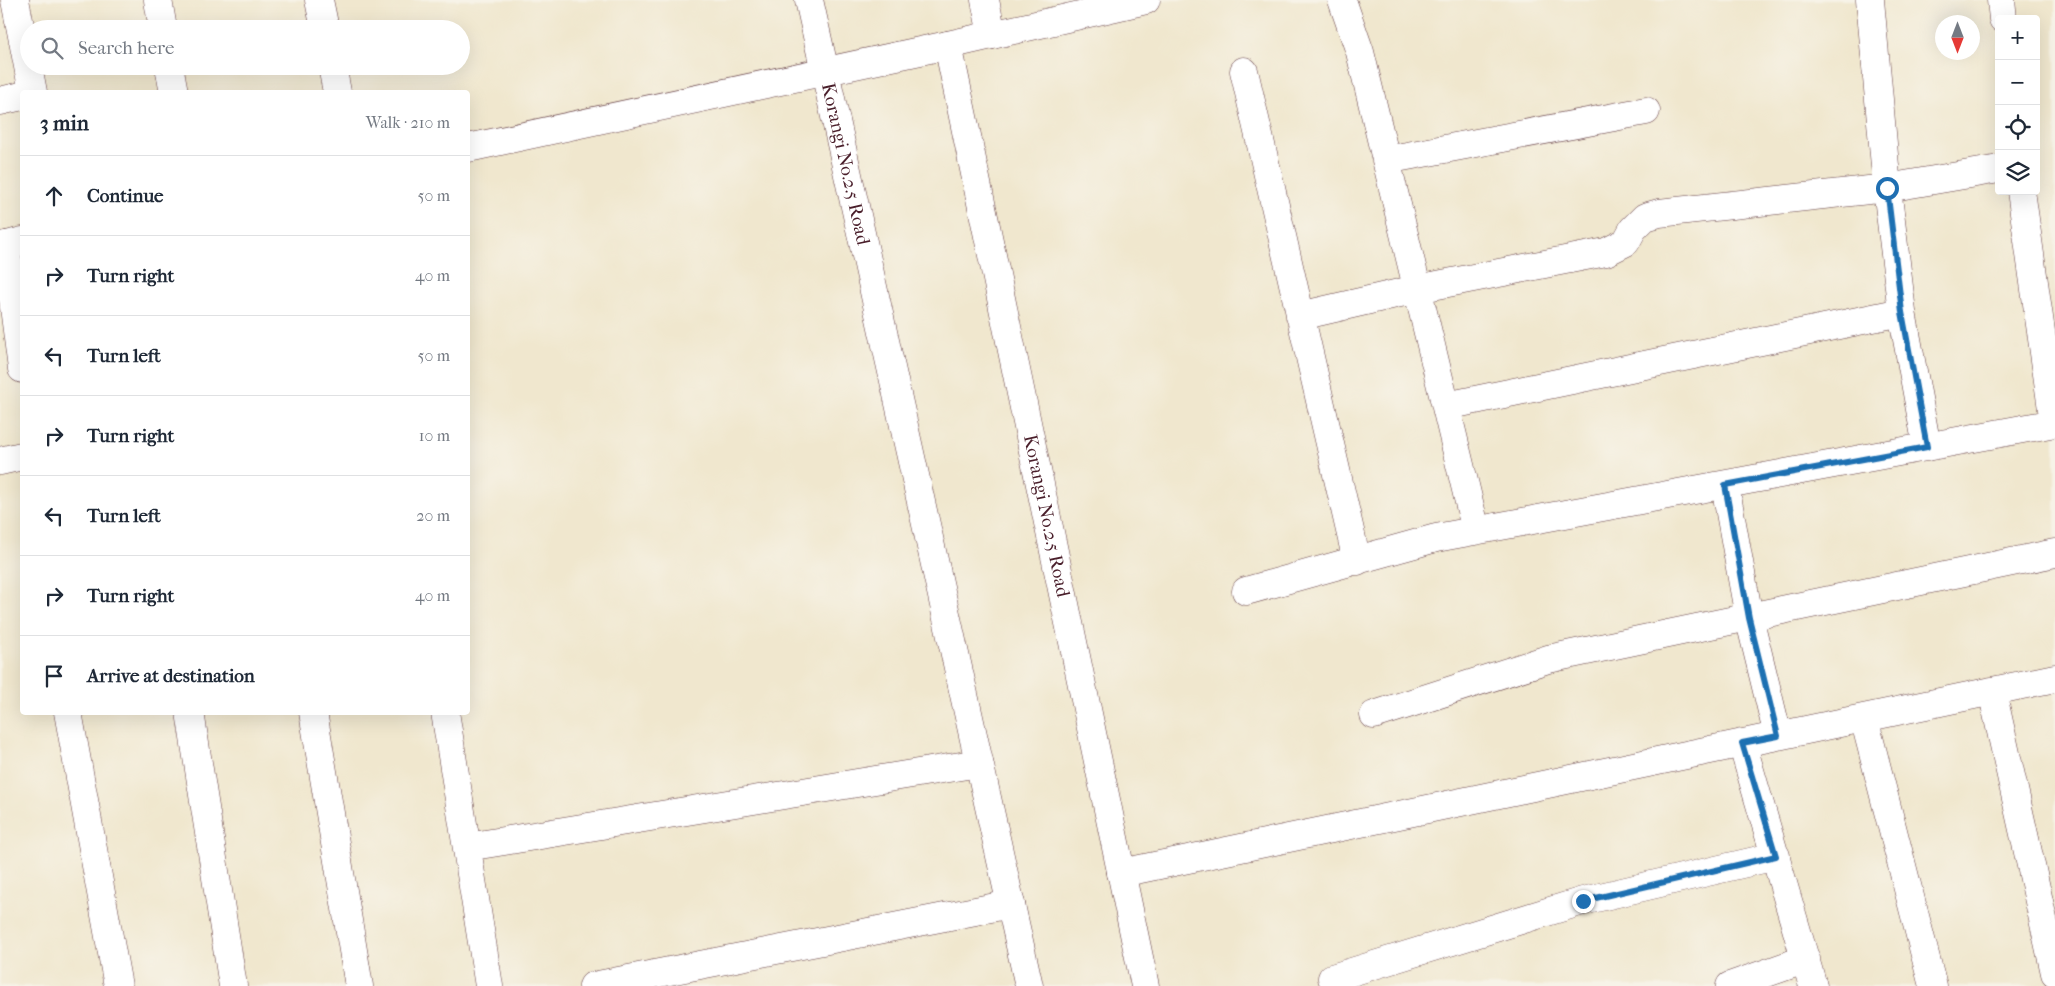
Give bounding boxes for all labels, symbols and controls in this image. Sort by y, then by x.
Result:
north arrow [1935,15,1980,60]
map controls [1995,15,2040,195]
button: + [1995,15,2040,60]
search box [20,20,470,75]
icon: search [38,34,66,62]
text: Search here [78,37,174,59]
button: − [1995,60,2040,105]
street label: Korangi No.2.5 Road [817,81,874,248]
button: locate [1995,105,2040,150]
text: 3 min [40,111,89,135]
text: Walk · 210 m [366,113,450,132]
button: layers [1995,150,2040,195]
route start [1876,177,1899,200]
icon: ahead [40,182,68,210]
text: Continue [87,185,163,207]
text: 50 m [418,186,450,205]
icon: right [40,262,68,290]
text: Turn right [87,265,174,287]
text: 40 m [415,266,450,285]
icon: left [40,342,68,370]
text: Turn left [87,345,161,367]
text: 50 m [418,346,450,365]
icon: right [40,422,68,450]
text: Turn right [87,425,174,447]
text: 10 m [419,426,450,445]
street label: Korangi No.2.5 Road [1019,433,1074,600]
icon: left [40,502,68,530]
text: Turn left [87,505,161,527]
text: 20 m [416,506,450,525]
icon: right [40,582,68,610]
text: Turn right [87,585,174,607]
text: 40 m [415,586,450,605]
icon: arrive [40,662,68,690]
text: Arrive at destination [87,665,255,687]
route end [1572,890,1595,913]

